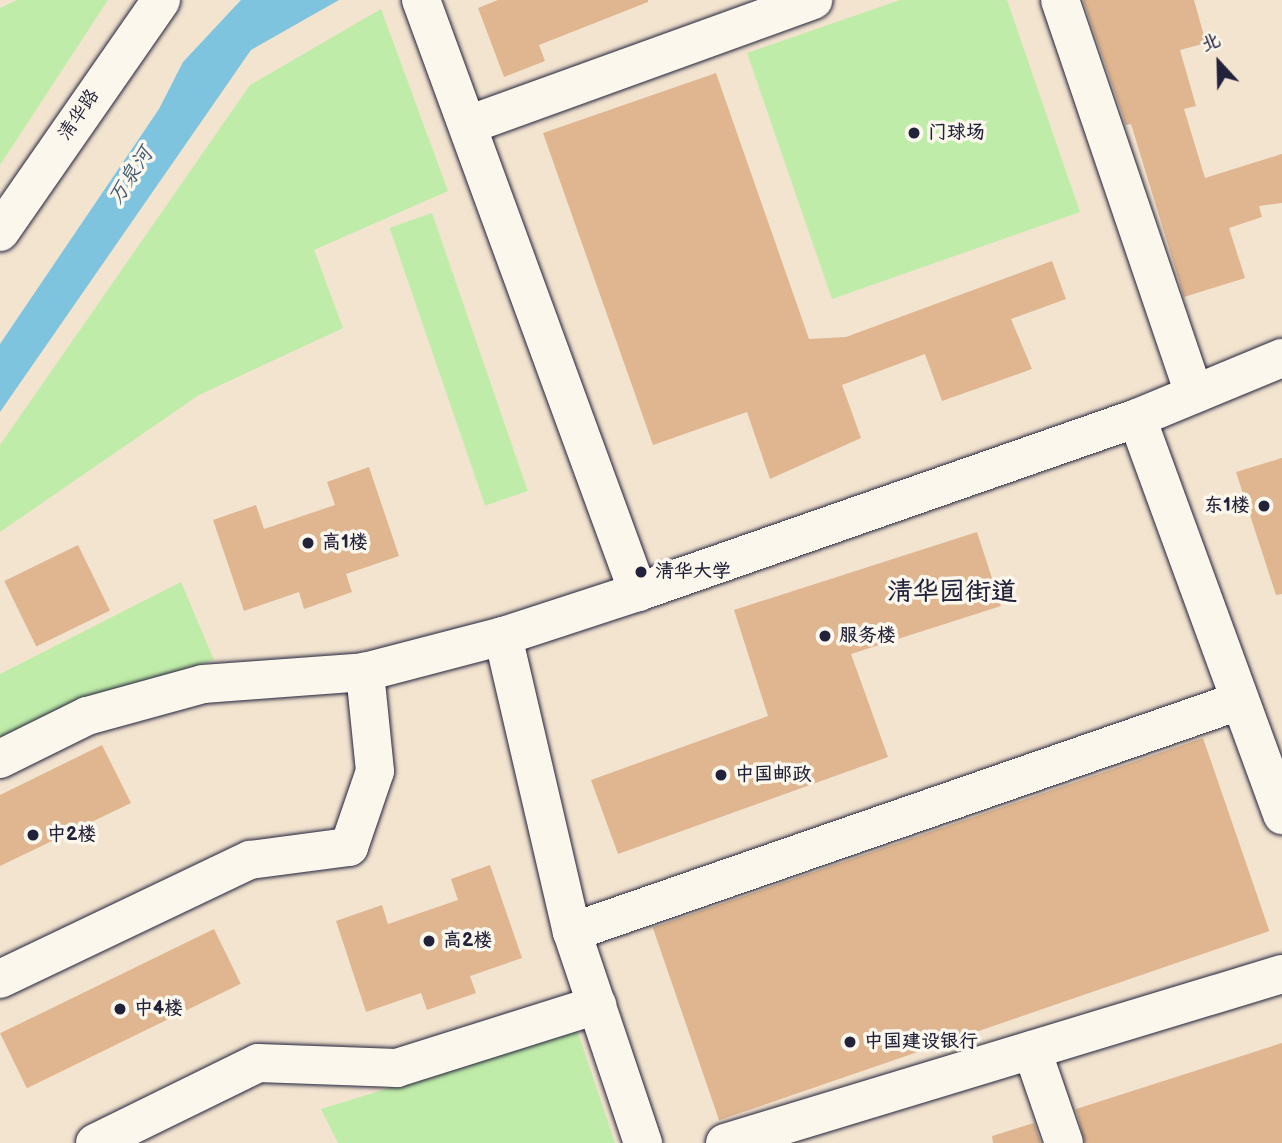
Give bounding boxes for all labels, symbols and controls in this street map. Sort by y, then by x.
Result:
north arrow [1184,28,1254,98]
text: 北 [1198,29,1224,57]
street label: 清华路 [54,85,104,145]
place label: 门球场 [928,122,985,144]
marker: 门球场 [906,125,922,141]
water label: 万泉河 [103,143,159,209]
place label: 东1楼 [1204,495,1250,517]
marker: 东1楼 [1256,498,1272,514]
place label: 高1楼 [322,532,368,554]
marker: 高1楼 [300,535,316,551]
place label: 清华大学 [655,561,731,583]
marker: 清华大学 [633,564,649,580]
district label: 清华园街道 [887,577,1017,609]
place label: 服务楼 [839,625,896,647]
marker: 服务楼 [817,628,833,644]
place label: 中国邮政 [735,764,811,786]
marker: 中国邮政 [713,767,729,783]
place label: 中2楼 [47,824,96,846]
marker: 中2楼 [25,827,41,843]
place label: 高2楼 [443,930,492,952]
marker: 高2楼 [421,933,437,949]
place label: 中4楼 [134,998,183,1020]
marker: 中4楼 [112,1001,128,1017]
place label: 中国建设银行 [864,1031,978,1053]
marker: 中国建设银行 [842,1034,858,1050]

